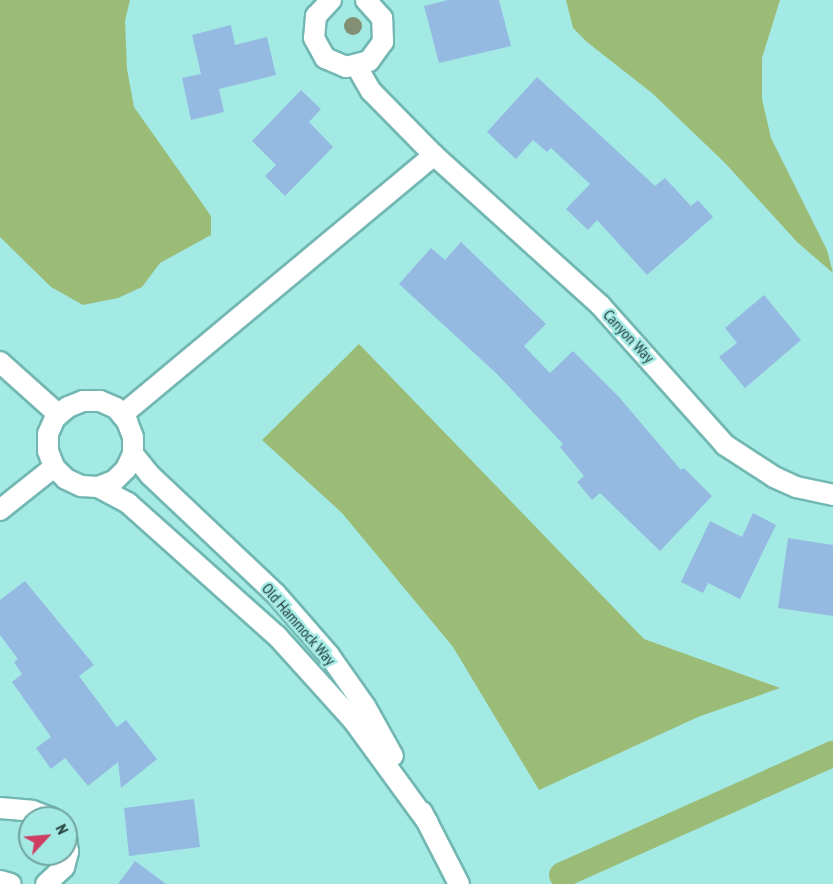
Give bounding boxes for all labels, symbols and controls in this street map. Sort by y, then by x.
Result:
street label: Canyon Way [599,305,659,367]
street label: Old Hammock Way [258,579,340,669]
north arrow [18,806,78,866]
text: N [51,821,73,837]

